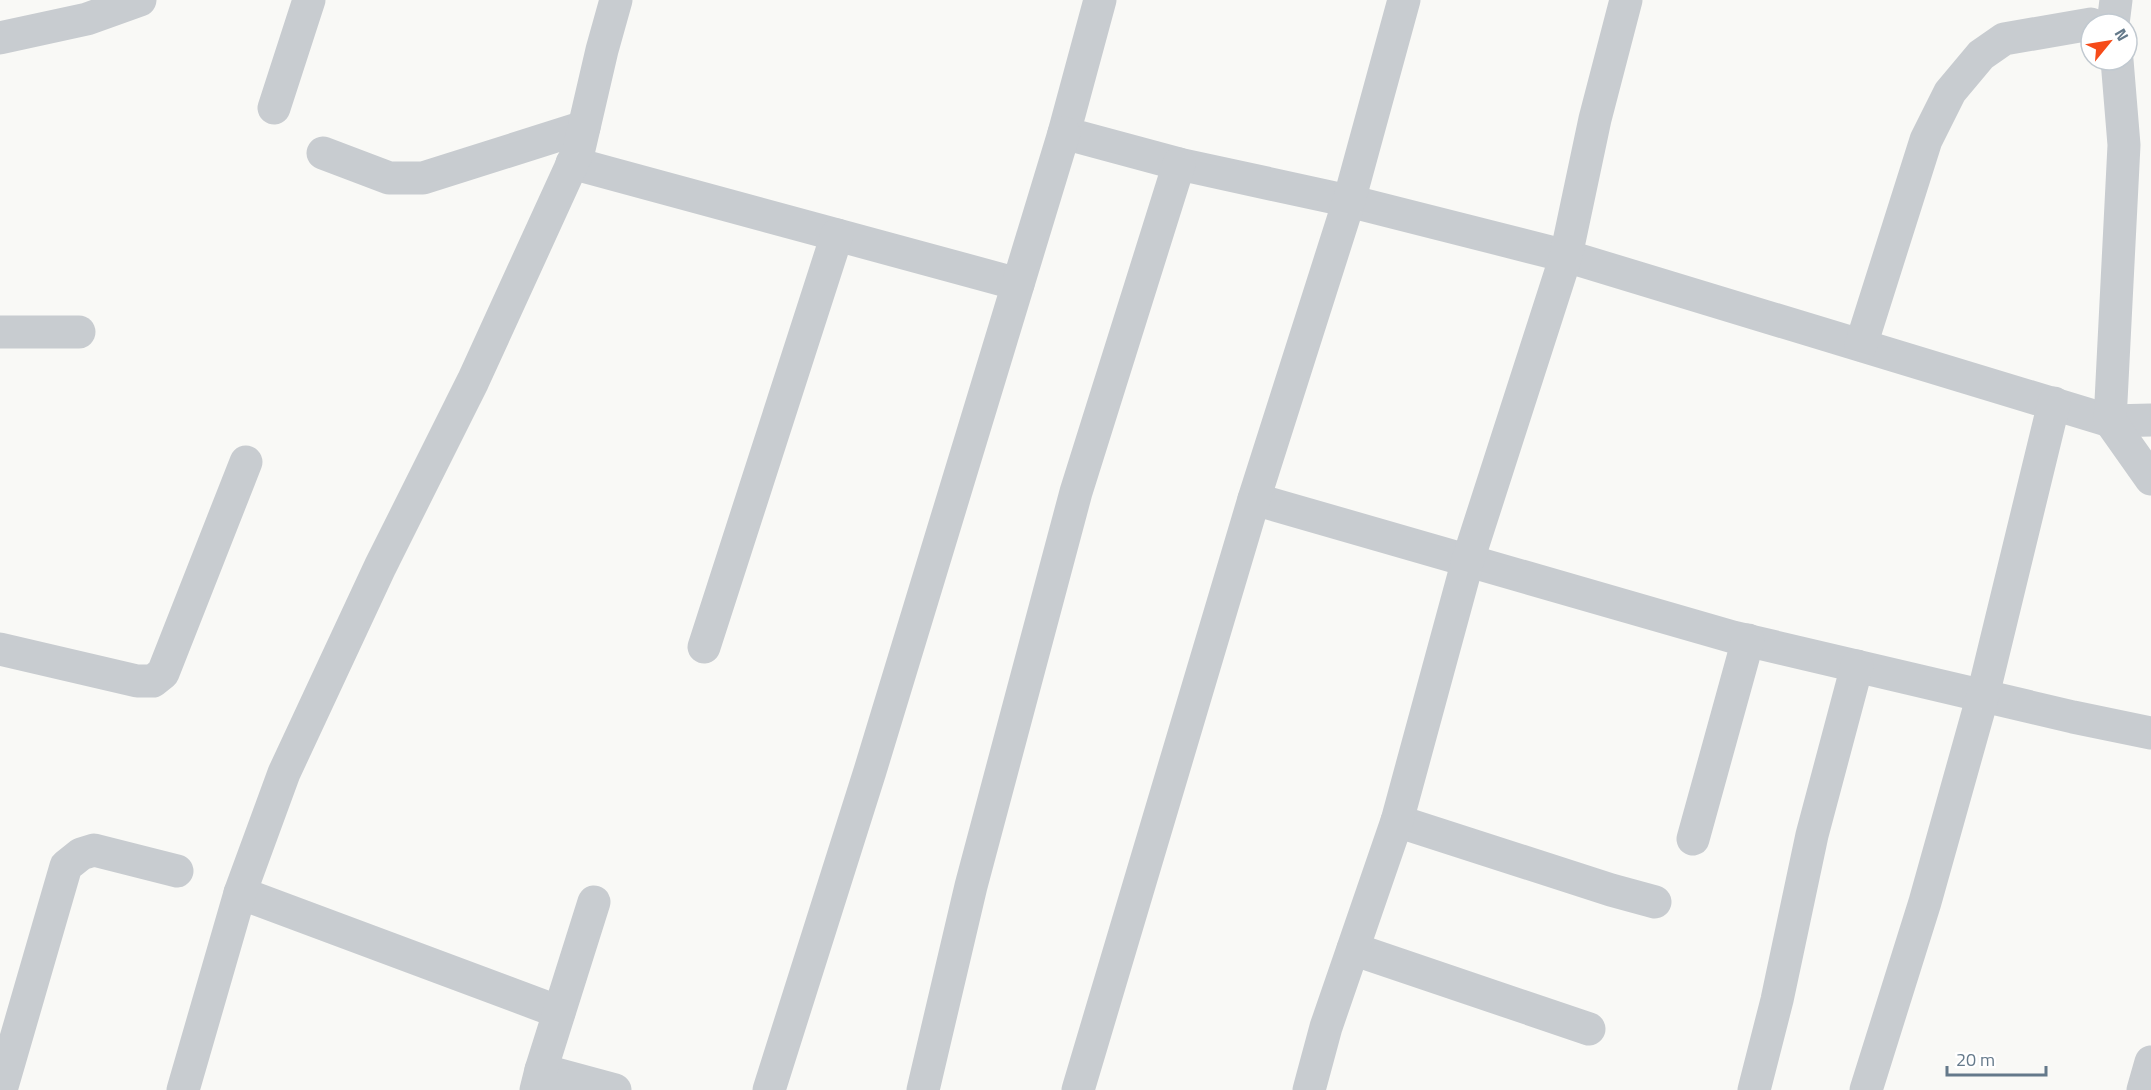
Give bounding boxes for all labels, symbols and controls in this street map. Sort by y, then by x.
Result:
north arrow [2079,12,2139,72]
text: N [2109,24,2135,45]
scale bar [1947,1039,2046,1077]
text: 20 m [1956,1046,1995,1073]

